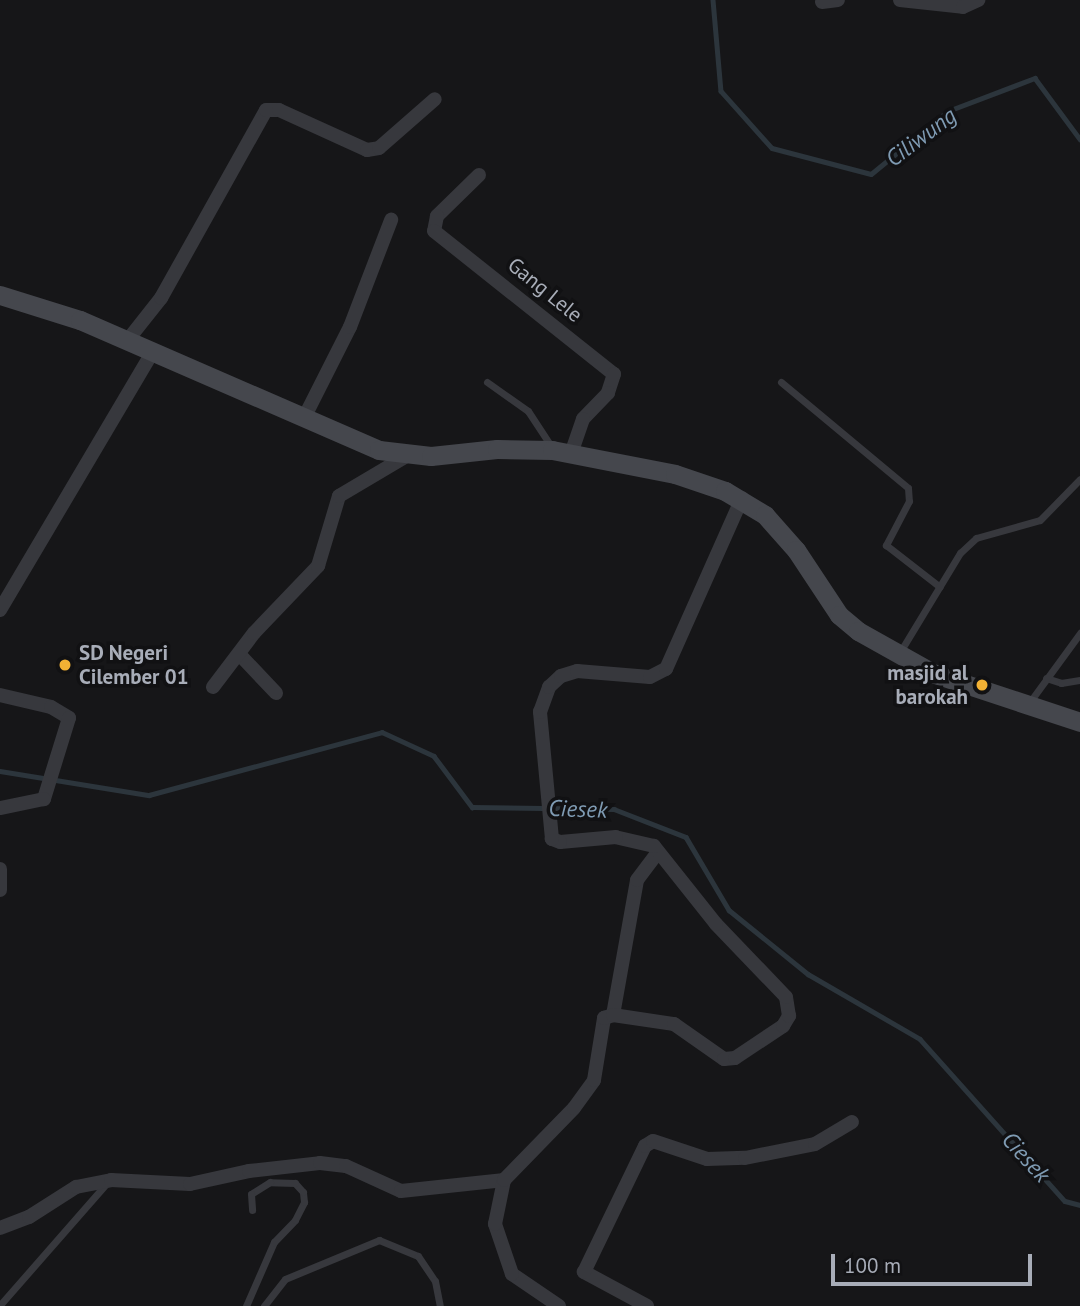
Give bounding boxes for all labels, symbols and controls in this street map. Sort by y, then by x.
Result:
water label: Ciliwung [880,102,962,172]
street label: Gang Lele [503,252,587,328]
place label: SD Negeri Cilember 01 [79,640,189,690]
marker: SD Negeri Cilember 01 [57,657,73,673]
place label: masjid al barokah [887,660,968,710]
marker: masjid al barokah [974,677,990,693]
water label: Ciesek [548,794,608,824]
water label: Ciesek [996,1126,1056,1188]
scale bar [835,1240,1036,1284]
text: 100 m [844,1252,901,1279]

